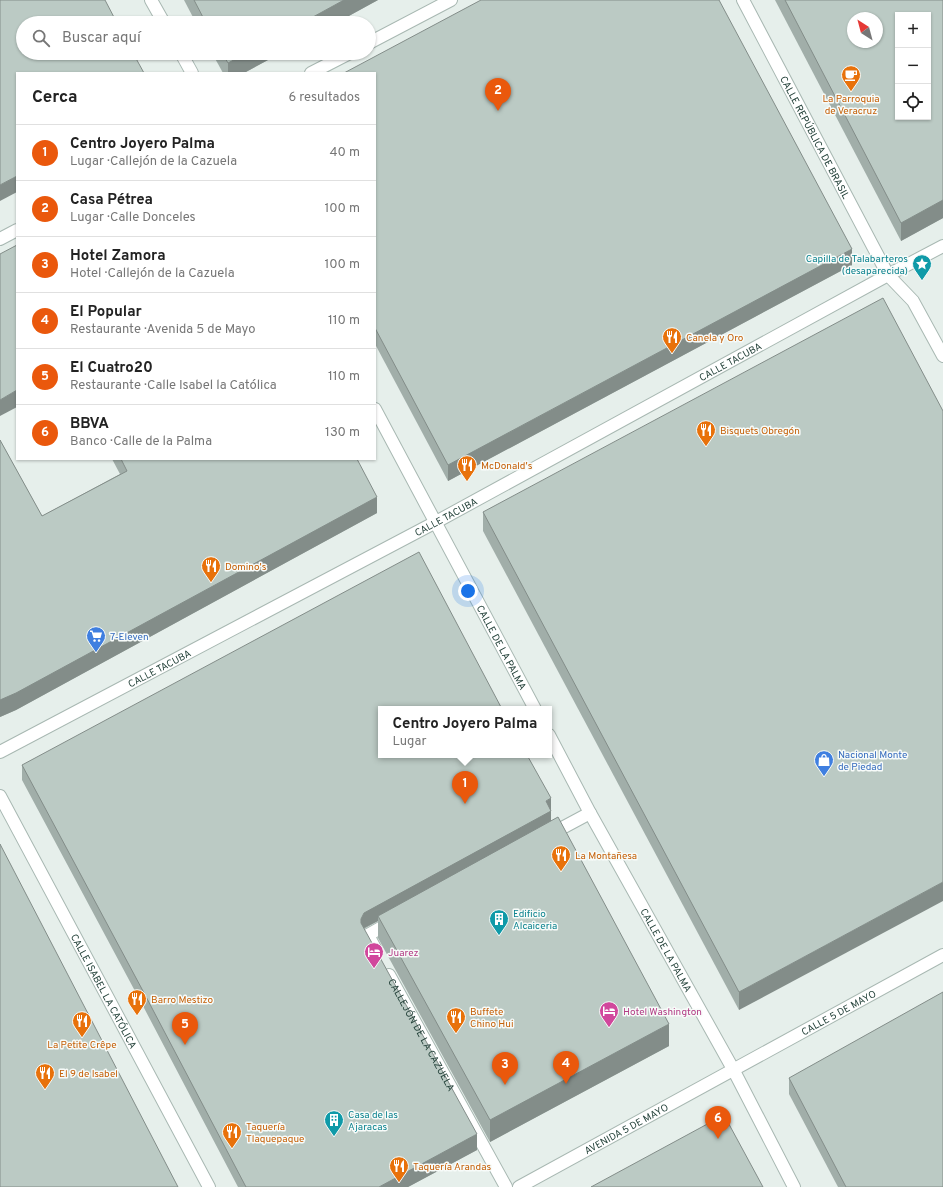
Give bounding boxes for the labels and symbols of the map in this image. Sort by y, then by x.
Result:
north arrow [847,12,883,48]
cafe icon: La Parroquia de Veracruz [840,64,862,92]
street label: CALLE REPÚBLICA DE BRASIL [776,74,852,202]
pin: 2 [485,78,511,111]
place label: La Parroquia de Veracruz [823,93,879,118]
place label: Capilla de Talabarteros (desaparecida) [806,253,908,278]
place icon: Capilla de Talabarteros (desaparecida) [911,253,933,281]
restaurant icon: Canela y Oro [661,326,683,354]
place label: Canela y Oro [686,332,744,345]
street label: CALLE TACUBA [697,340,765,385]
restaurant icon: Bisquets Obregón [695,419,717,447]
place label: Bisquets Obregón [720,425,800,438]
restaurant icon: McDonald's [456,454,478,482]
place label: McDonald's [481,460,533,473]
street label: CALLE TACUBA [413,496,480,540]
restaurant icon: Domino's [200,555,222,583]
place label: Domino's [225,561,267,574]
your location [458,581,478,601]
street label: CALLE DE LA PALMA [473,603,529,693]
supermarket icon: 7-Eleven [85,625,107,653]
place label: 7-Eleven [110,631,149,644]
street label: CALLE TACUBA [126,647,194,691]
shop icon: Nacional Monte de Piedad [813,749,835,777]
place label: Nacional Monte de Piedad [838,749,907,774]
pin: 1 [452,771,478,804]
restaurant icon: La Montañesa [550,844,572,872]
place label: La Montañesa [575,850,637,863]
street label: CALLE DE LA PALMA [637,906,694,995]
building icon: Edificio Alcaiceria [488,908,510,936]
place label: Edificio Alcaiceria [513,908,557,933]
street label: CALLE ISABEL LA CATÓLICA [67,932,139,1051]
hotel icon: Juarez [363,941,385,969]
place label: Juarez [388,947,419,960]
street label: CALLEJÓN DE LA CAZUELA [384,977,457,1094]
restaurant icon: Barro Mestizo [126,988,148,1016]
street label: CALLE 5 DE MAYO [799,988,879,1039]
place label: Barro Mestizo [151,994,213,1007]
hotel icon: Hotel Washington [598,1000,620,1028]
restaurant icon: Buffete Chino Hui [445,1006,467,1034]
place label: Buffete Chino Hui [470,1006,514,1031]
place label: Hotel Washington [623,1006,702,1019]
restaurant icon: La Petite Crêpe [71,1010,93,1038]
pin: 5 [172,1012,198,1045]
place label: La Petite Crêpe [47,1039,117,1052]
pin: 4 [553,1051,579,1084]
pin: 3 [492,1052,518,1085]
restaurant icon: El 9 de Isabel [34,1062,56,1090]
place label: El 9 de Isabel [59,1068,118,1081]
street label: AVENIDA 5 DE MAYO [582,1101,671,1158]
pin: 6 [705,1106,731,1139]
building icon: Casa de las Ajaracas [323,1109,345,1137]
place label: Casa de las Ajaracas [348,1109,398,1134]
restaurant icon: Taquería Tlaquepaque [221,1121,243,1149]
place label: Taquería Tlaquepaque [246,1121,304,1146]
restaurant icon: Taquería Arandas [388,1155,410,1183]
place label: Taquería Arandas [413,1161,491,1174]

